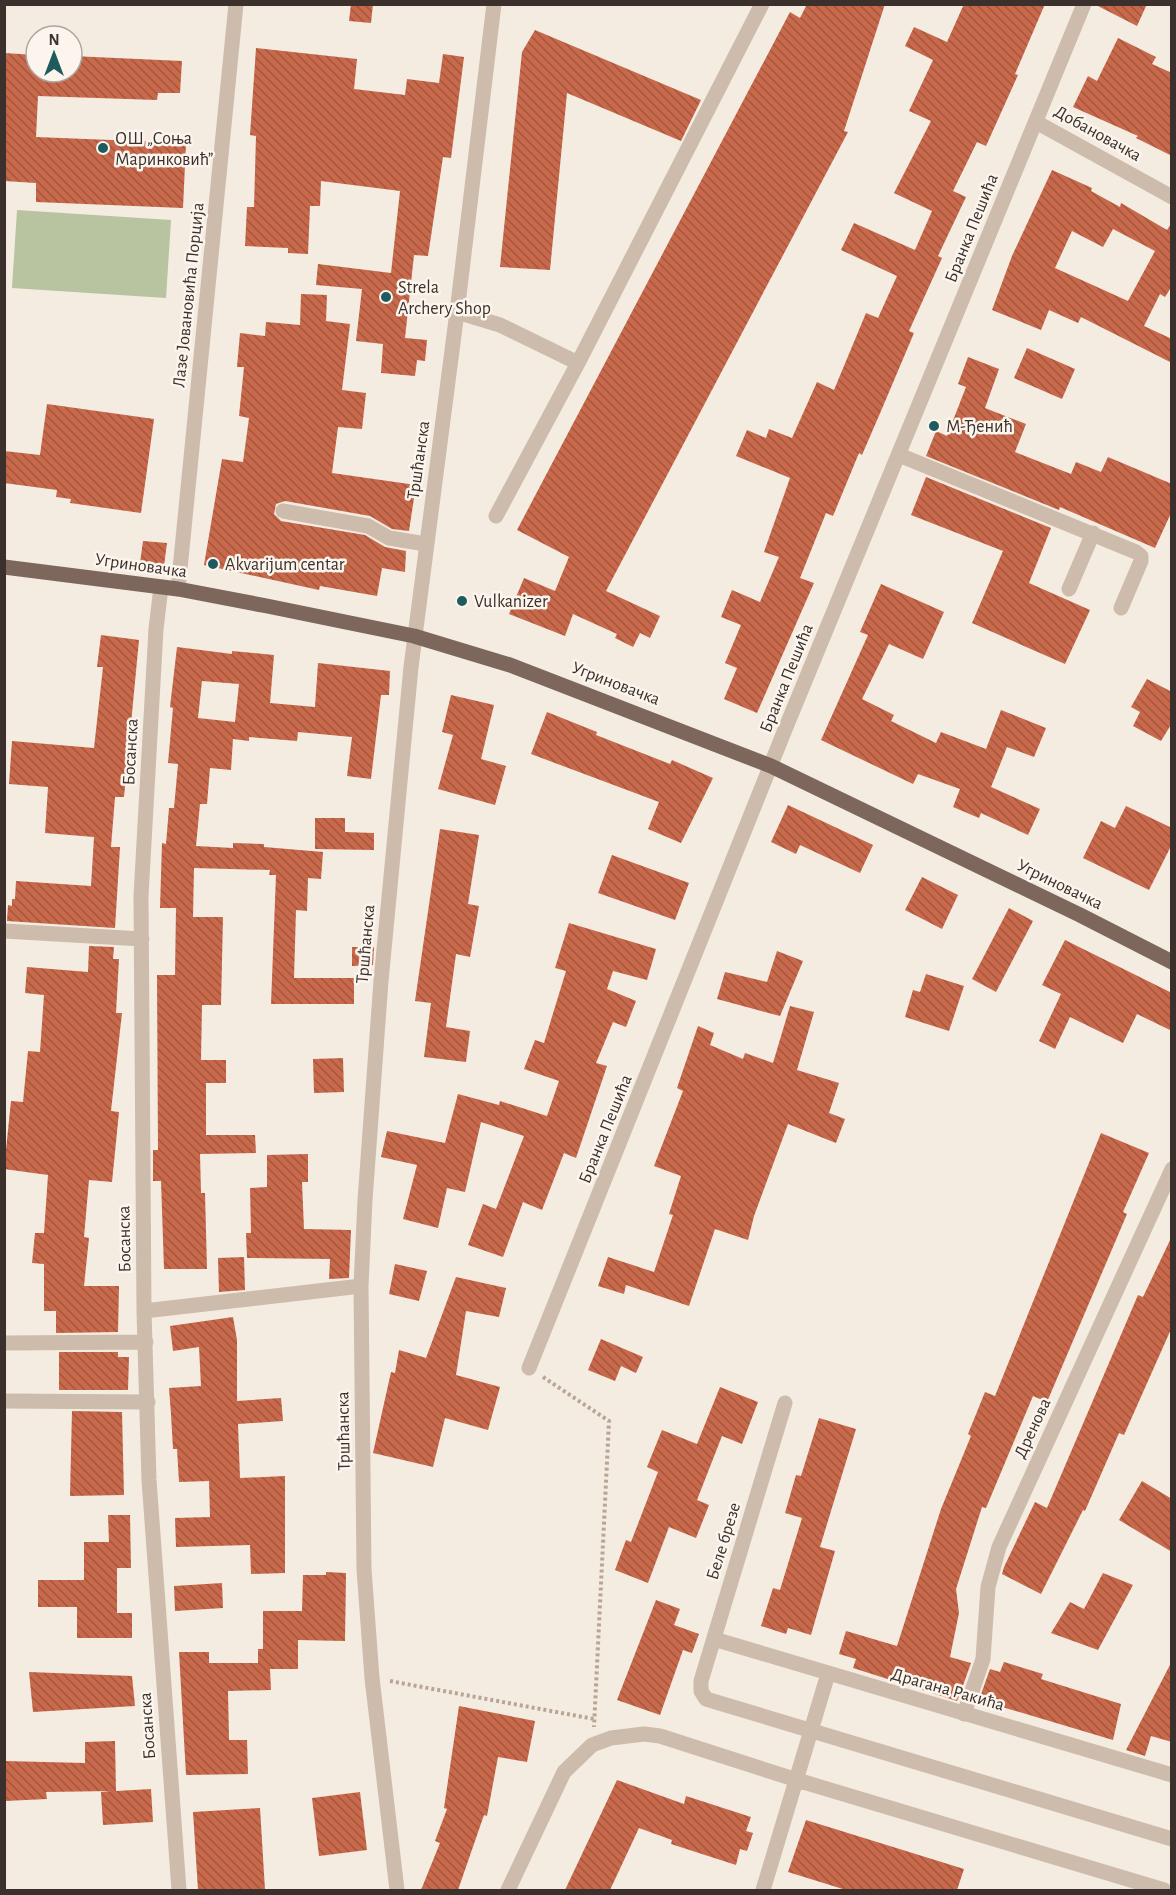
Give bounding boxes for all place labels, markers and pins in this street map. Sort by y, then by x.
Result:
place label: ОШ „Соња Маринковић” [115,130,213,169]
marker: ОШ „Соња Маринковић” [96,141,110,155]
place label: Strela Archery Shop [398,279,491,318]
marker: Strela Archery Shop [379,290,393,304]
place label: М-Ђенић [946,418,1013,436]
marker: М-Ђенић [927,419,941,433]
place label: Akvarijum centar [225,556,345,574]
marker: Akvarijum centar [206,557,220,571]
place label: Vulkanizer [474,593,548,611]
marker: Vulkanizer [455,594,469,608]

